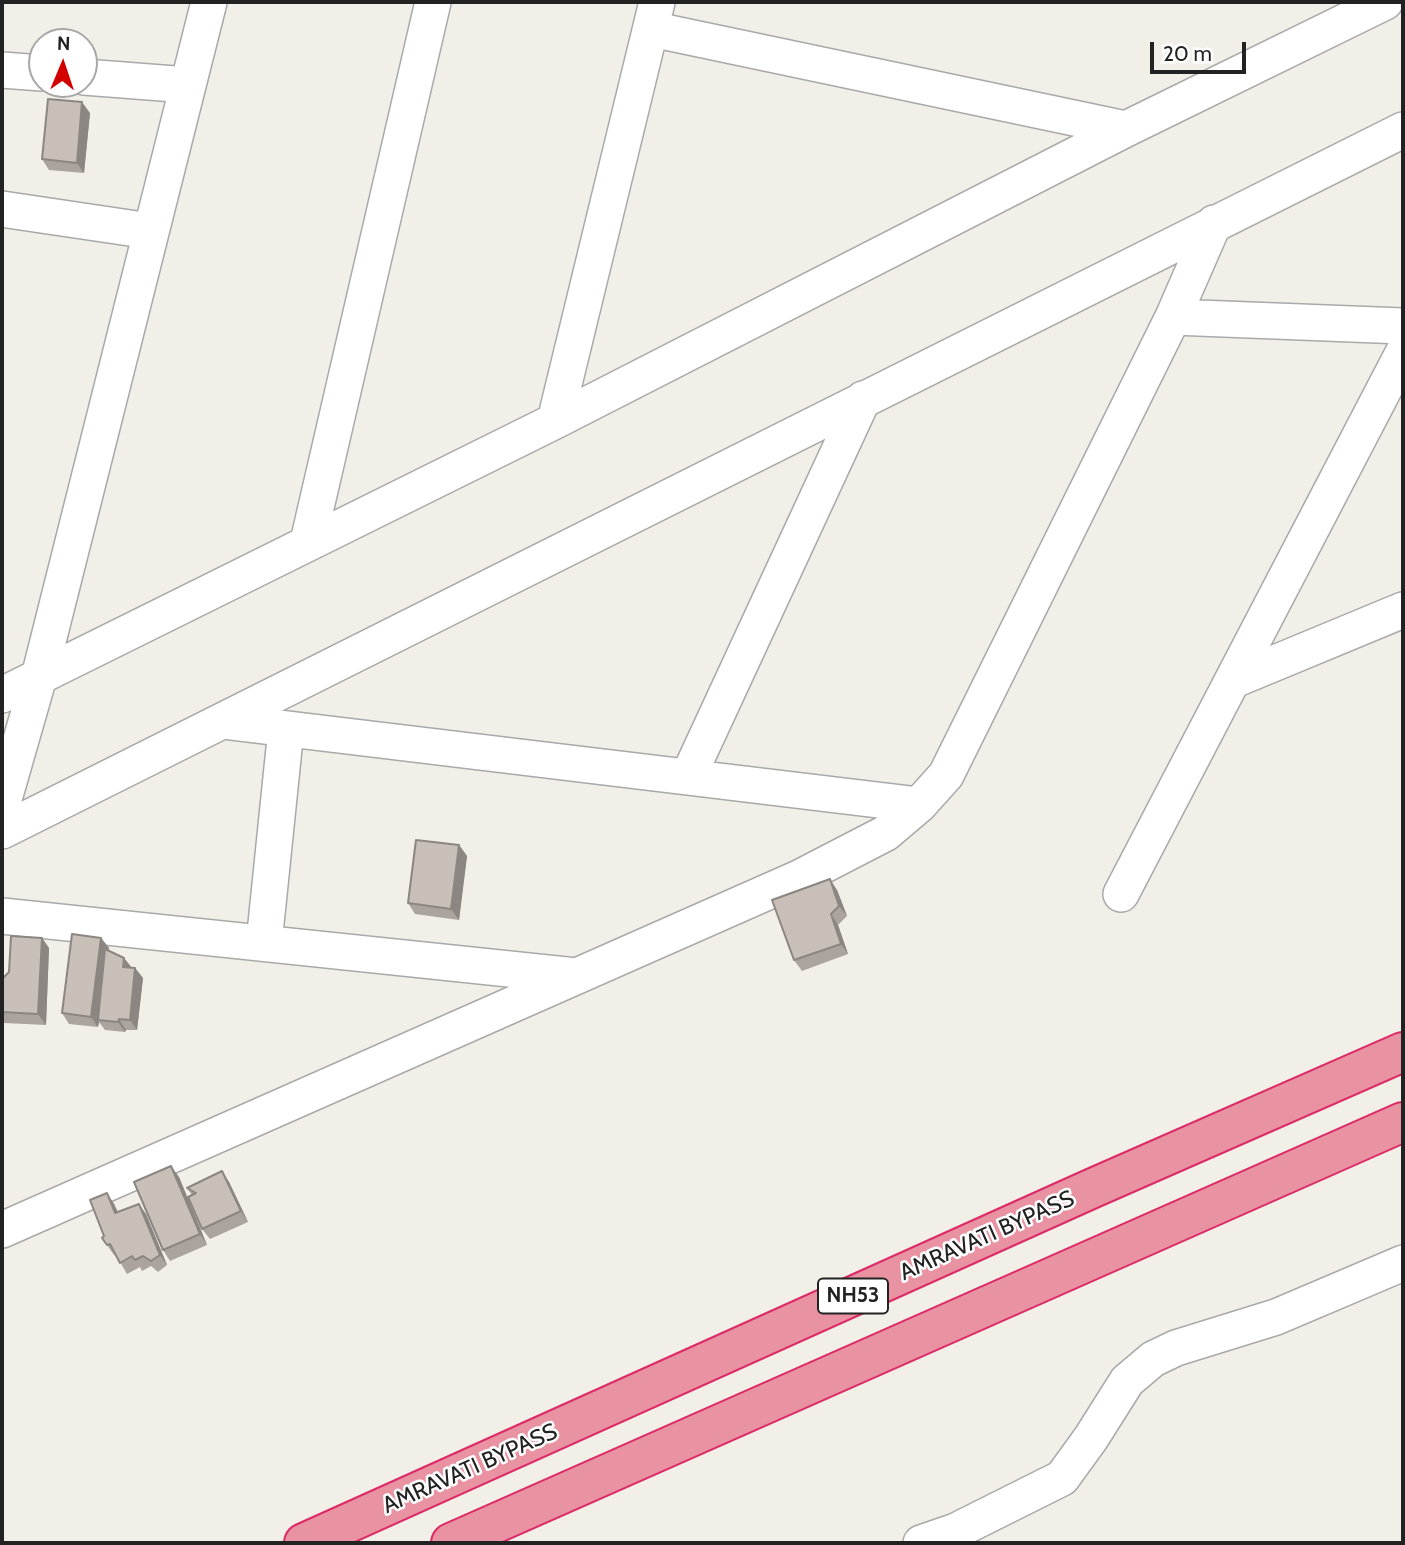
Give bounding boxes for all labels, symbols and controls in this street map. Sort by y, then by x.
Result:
north arrow [28,28,98,98]
scale bar [1153,28,1249,72]
text: N [57,32,71,55]
text: 20 m [1163,41,1212,66]
street label: AMRAVATI BYPASS [895,1185,1079,1287]
road number: NH53 [818,1278,888,1314]
street label: AMRAVATI BYPASS [378,1418,562,1520]

